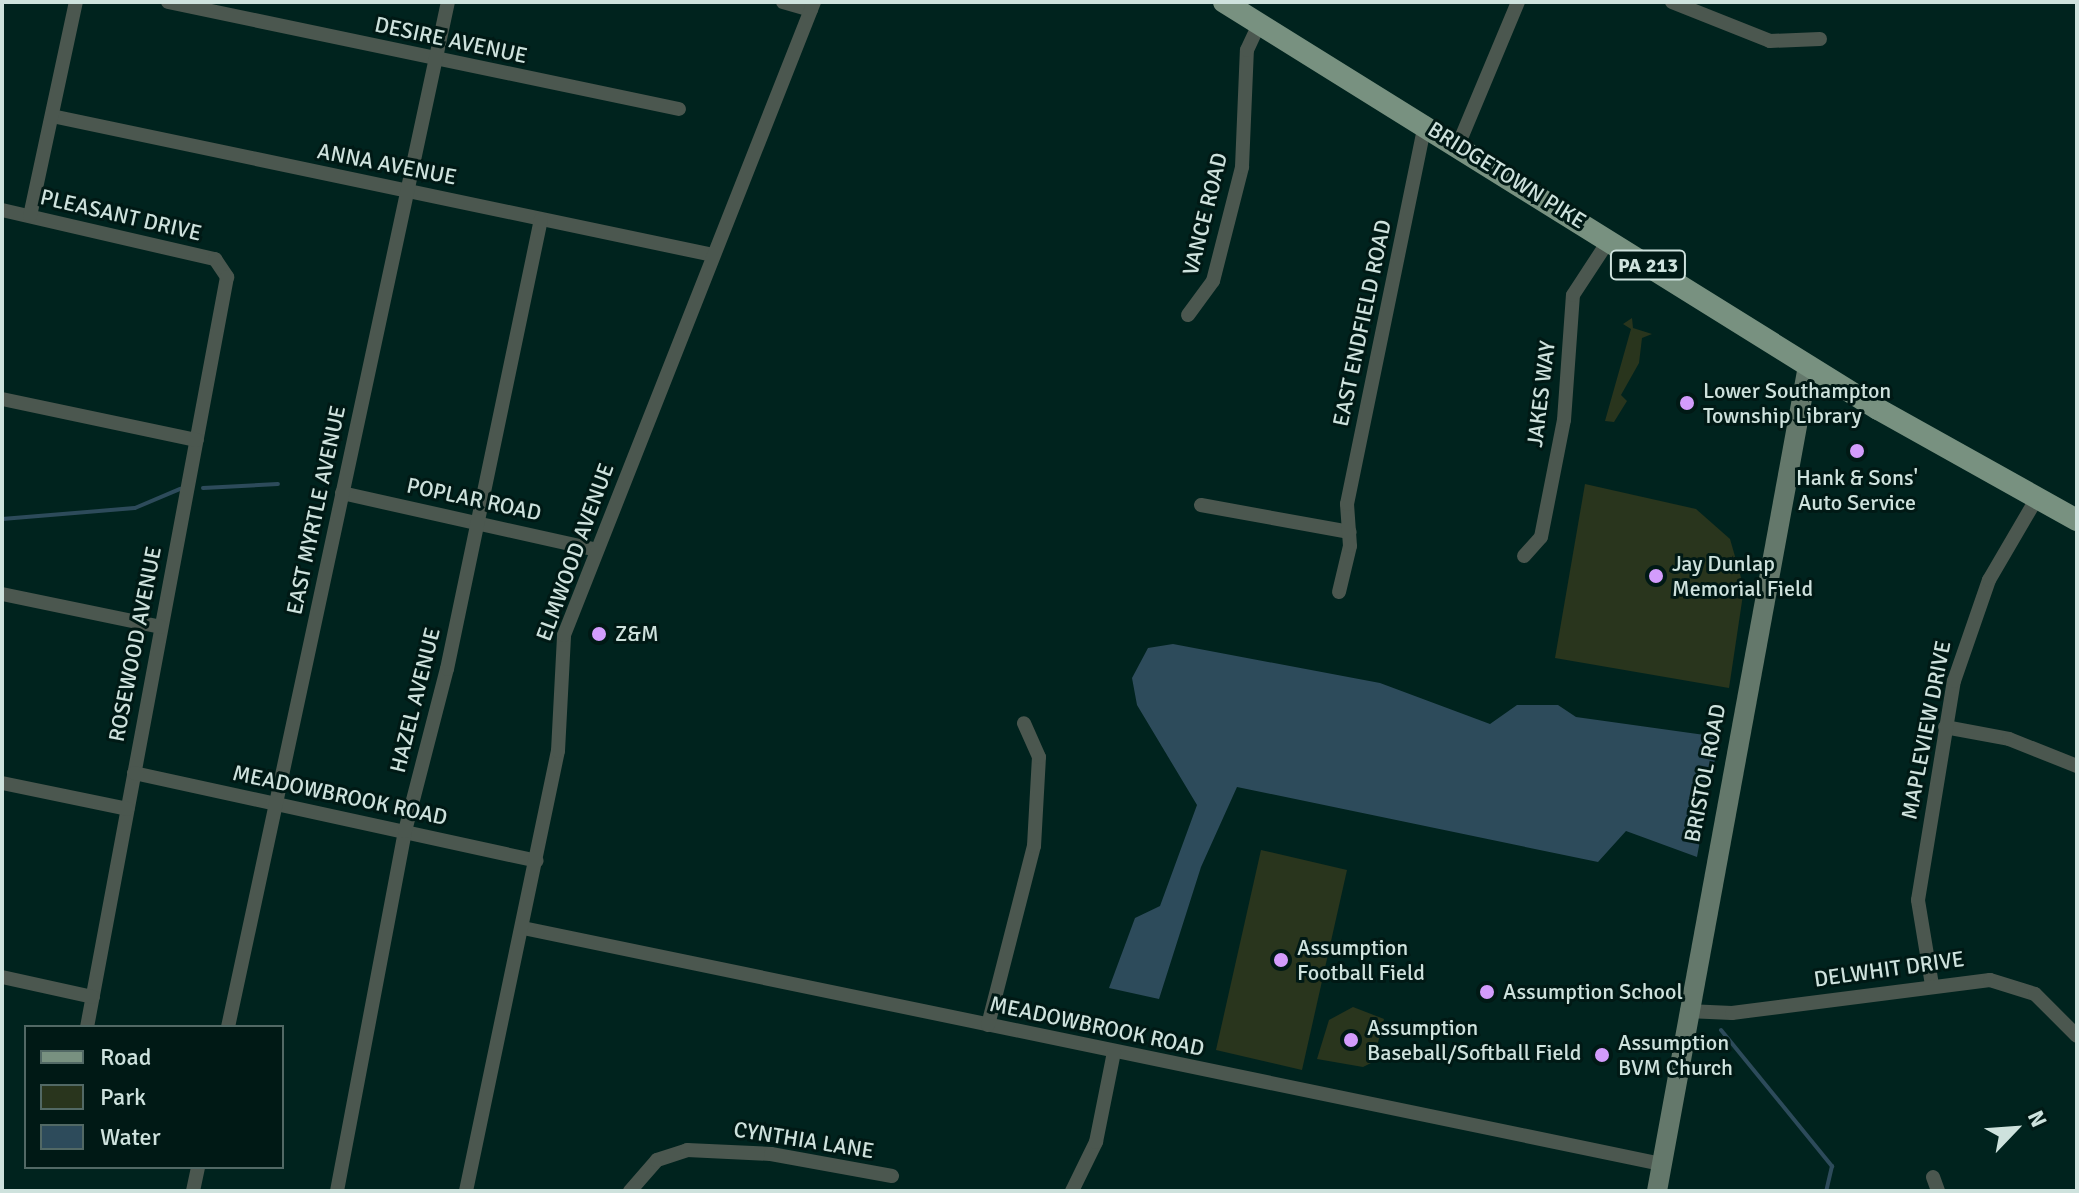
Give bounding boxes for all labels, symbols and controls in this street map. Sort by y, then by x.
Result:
street label: DESIRE AVENUE [372,11,530,69]
street label: BRIDGETOWN PIKE [1423,116,1591,234]
street label: ANNA AVENUE [315,138,459,190]
street label: VANCE ROAD [1177,150,1233,278]
street label: PLEASANT DRIVE [38,184,204,246]
street label: EAST ENDFIELD ROAD [1327,217,1397,429]
road number: PA 213 [1608,249,1688,281]
street label: JAKES WAY [1521,339,1561,449]
place label: Lower Southampton Township Library [1703,377,1891,428]
marker: Lower Southampton Township Library [1678,394,1696,412]
street label: EAST MYRTLE AVENUE [281,403,351,617]
marker: Hank & Sons' Auto Service [1848,442,1866,460]
street label: ELMWOOD AVENUE [531,459,619,645]
place label: Hank & Sons' Auto Service [1796,464,1918,516]
street label: POPLAR ROAD [404,472,544,526]
street label: ROSEWOOD AVENUE [103,544,167,744]
place label: Jay Dunlap Memorial Field [1672,550,1813,602]
marker: Jay Dunlap Memorial Field [1647,567,1665,585]
place label: Z&M [615,621,659,647]
street label: HAZEL AVENUE [384,625,446,775]
marker: Z&M [590,625,608,643]
street label: MAPLEVIEW DRIVE [1896,638,1956,822]
street label: BRISTOL ROAD [1679,702,1731,844]
street label: MEADOWBROOK ROAD [230,759,450,831]
place label: Assumption Football Field [1297,934,1425,986]
street label: DELWHIT DRIVE [1812,945,1966,993]
marker: Assumption Football Field [1272,951,1290,969]
place label: Assumption School [1503,979,1683,1005]
marker: Assumption School [1478,983,1496,1001]
street label: MEADOWBROOK ROAD [987,990,1207,1062]
place label: Assumption Baseball/Softball Field [1367,1014,1581,1066]
legend [24,1025,284,1169]
place label: Assumption BVM Church [1618,1029,1733,1080]
marker: Assumption Baseball/Softball Field [1342,1031,1360,1049]
text: Road [100,1042,151,1072]
marker: Assumption BVM Church [1593,1046,1611,1064]
text: Park [100,1082,146,1112]
north arrow [1975,1089,2055,1169]
text: N [2022,1106,2053,1131]
street label: CYNTHIA LANE [732,1116,876,1164]
text: Water [100,1122,160,1152]

